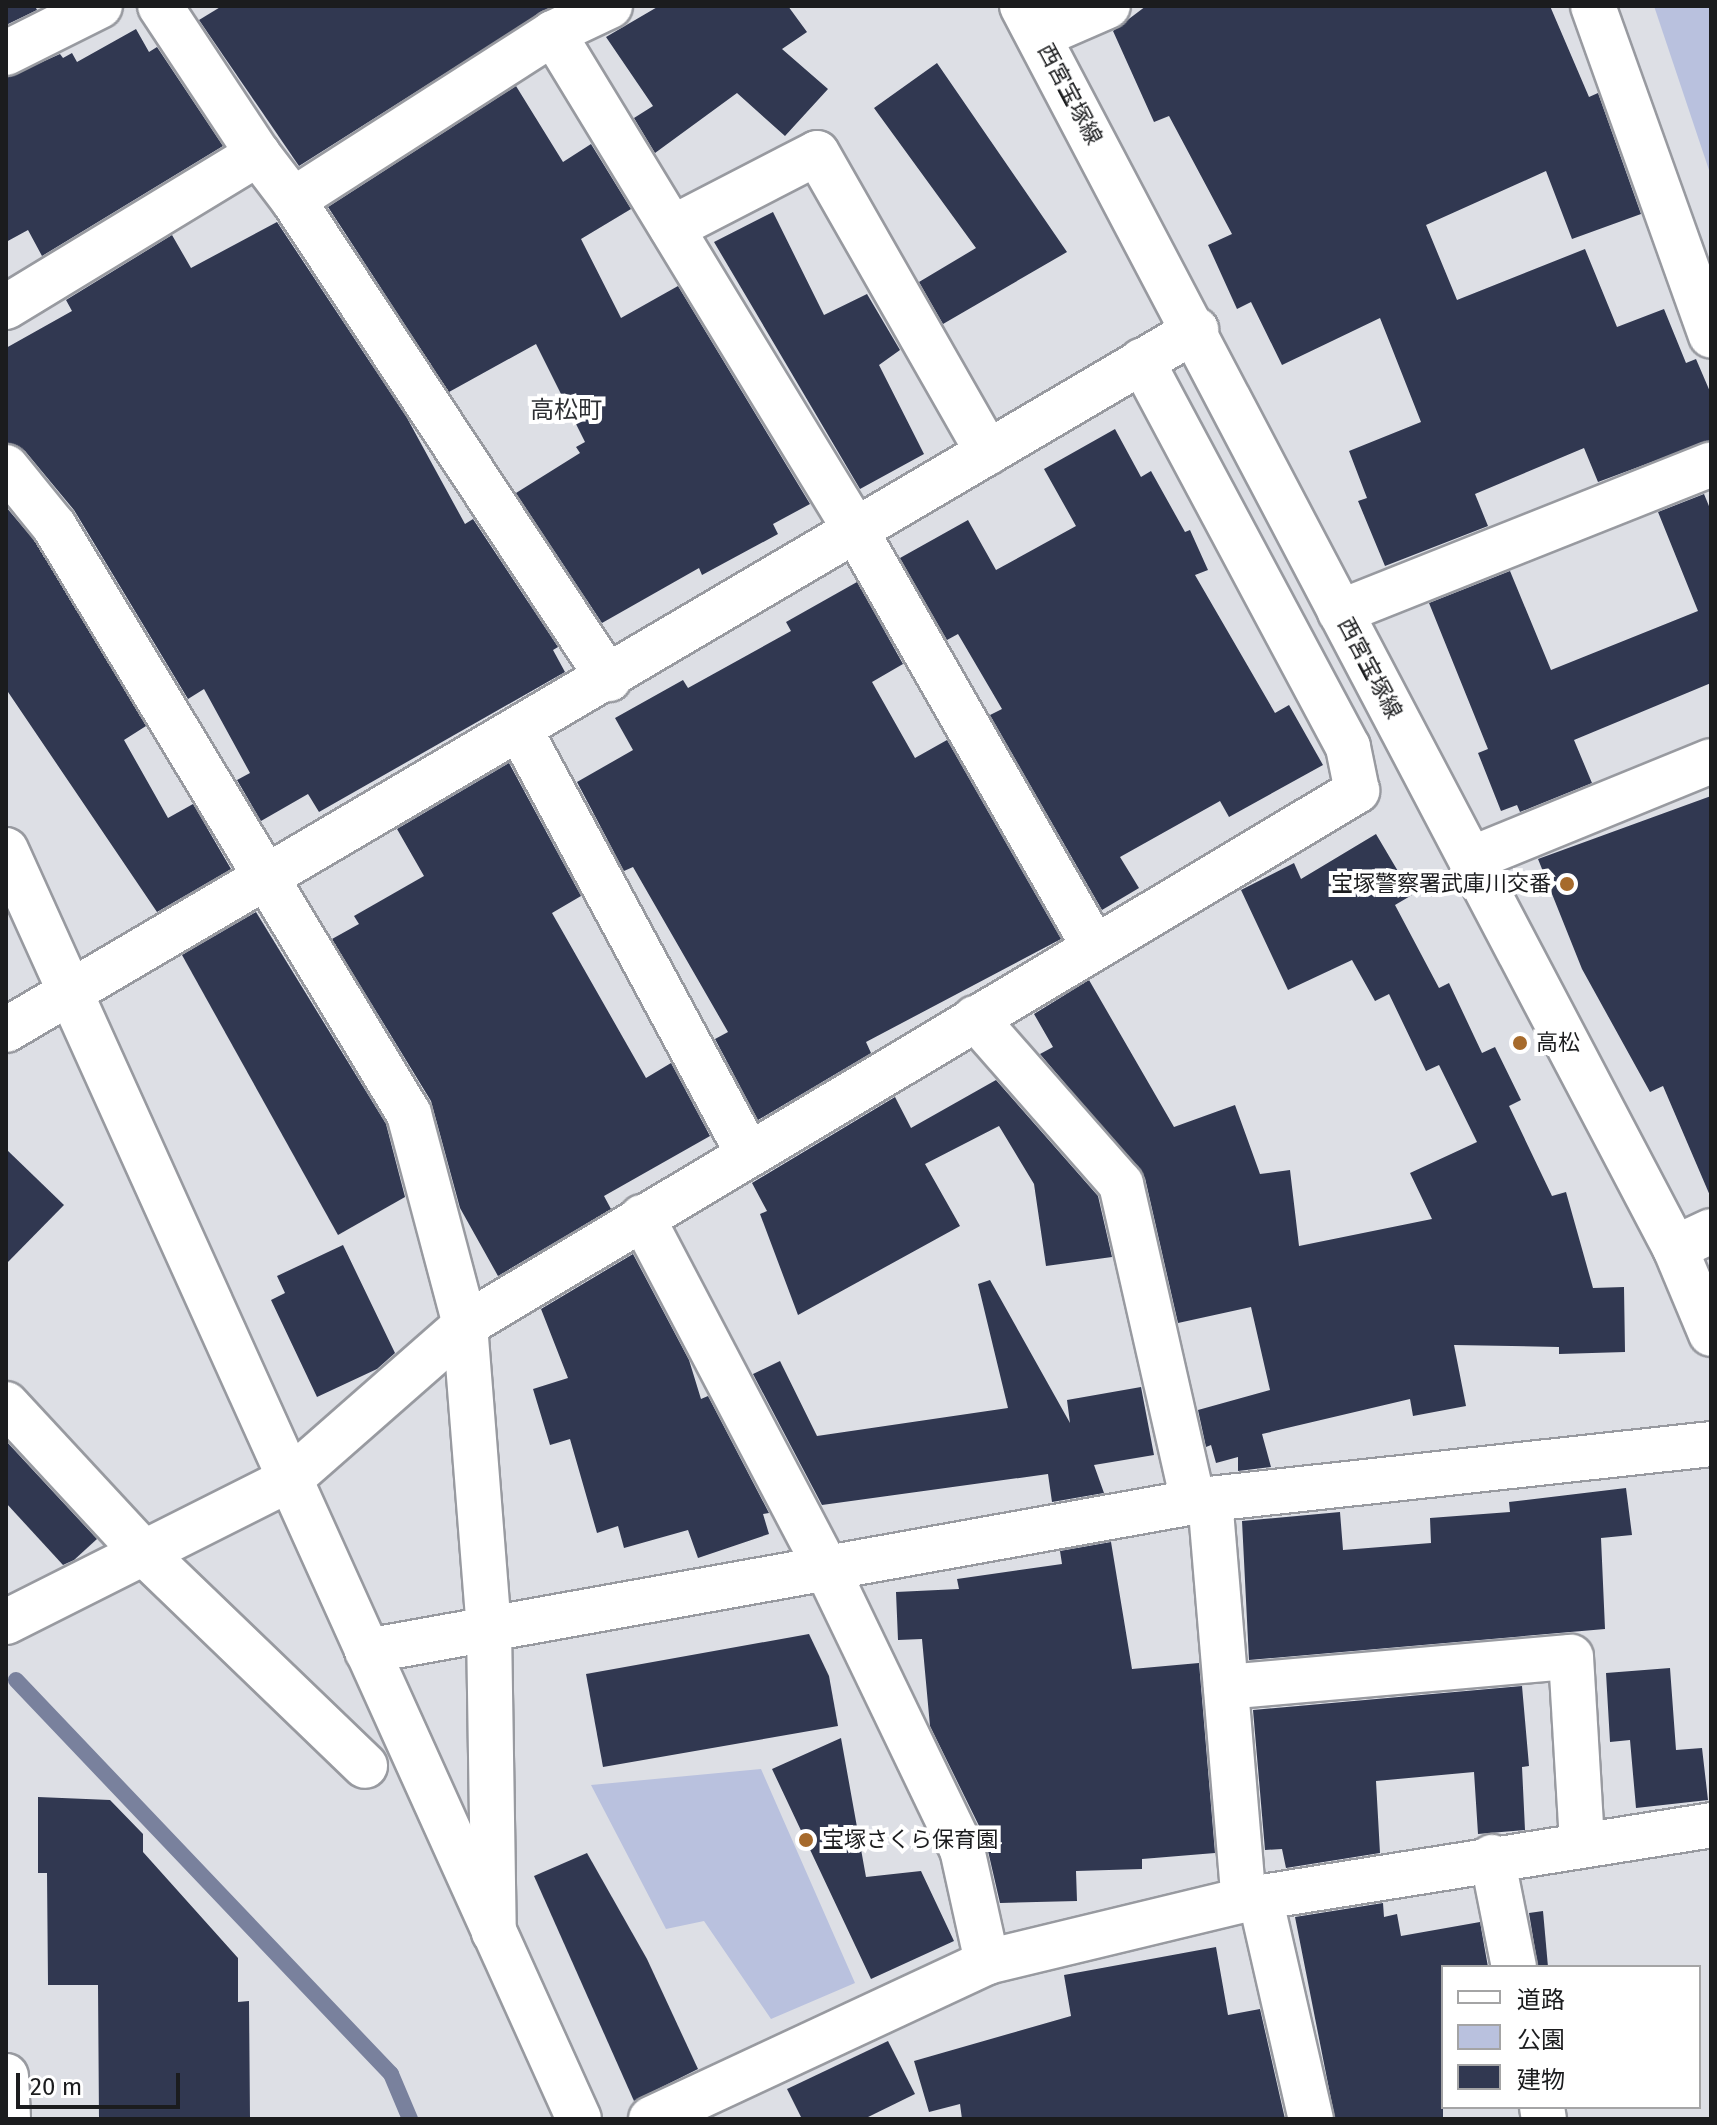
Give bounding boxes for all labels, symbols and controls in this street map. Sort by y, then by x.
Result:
street label: 西宮宝塚線 [1033,39,1107,149]
district label: 高松町 [530,397,602,425]
street label: 西宮宝塚線 [1333,613,1407,723]
place label: 宝塚警察署武庫川交番 [1331,871,1551,897]
marker: 宝塚警察署武庫川交番 [1558,875,1576,893]
place label: 高松 [1536,1030,1580,1056]
marker: 高松 [1511,1034,1529,1052]
place label: 宝塚さくら保育園 [822,1827,998,1853]
marker: 宝塚さくら保育園 [797,1831,815,1849]
legend [1441,1965,1701,2109]
text: 道路 [1517,1986,1565,2014]
text: 公園 [1517,2026,1565,2054]
scale bar [20,2057,184,2107]
text: 建物 [1517,2066,1565,2094]
text: 20 m [30,2073,82,2101]

